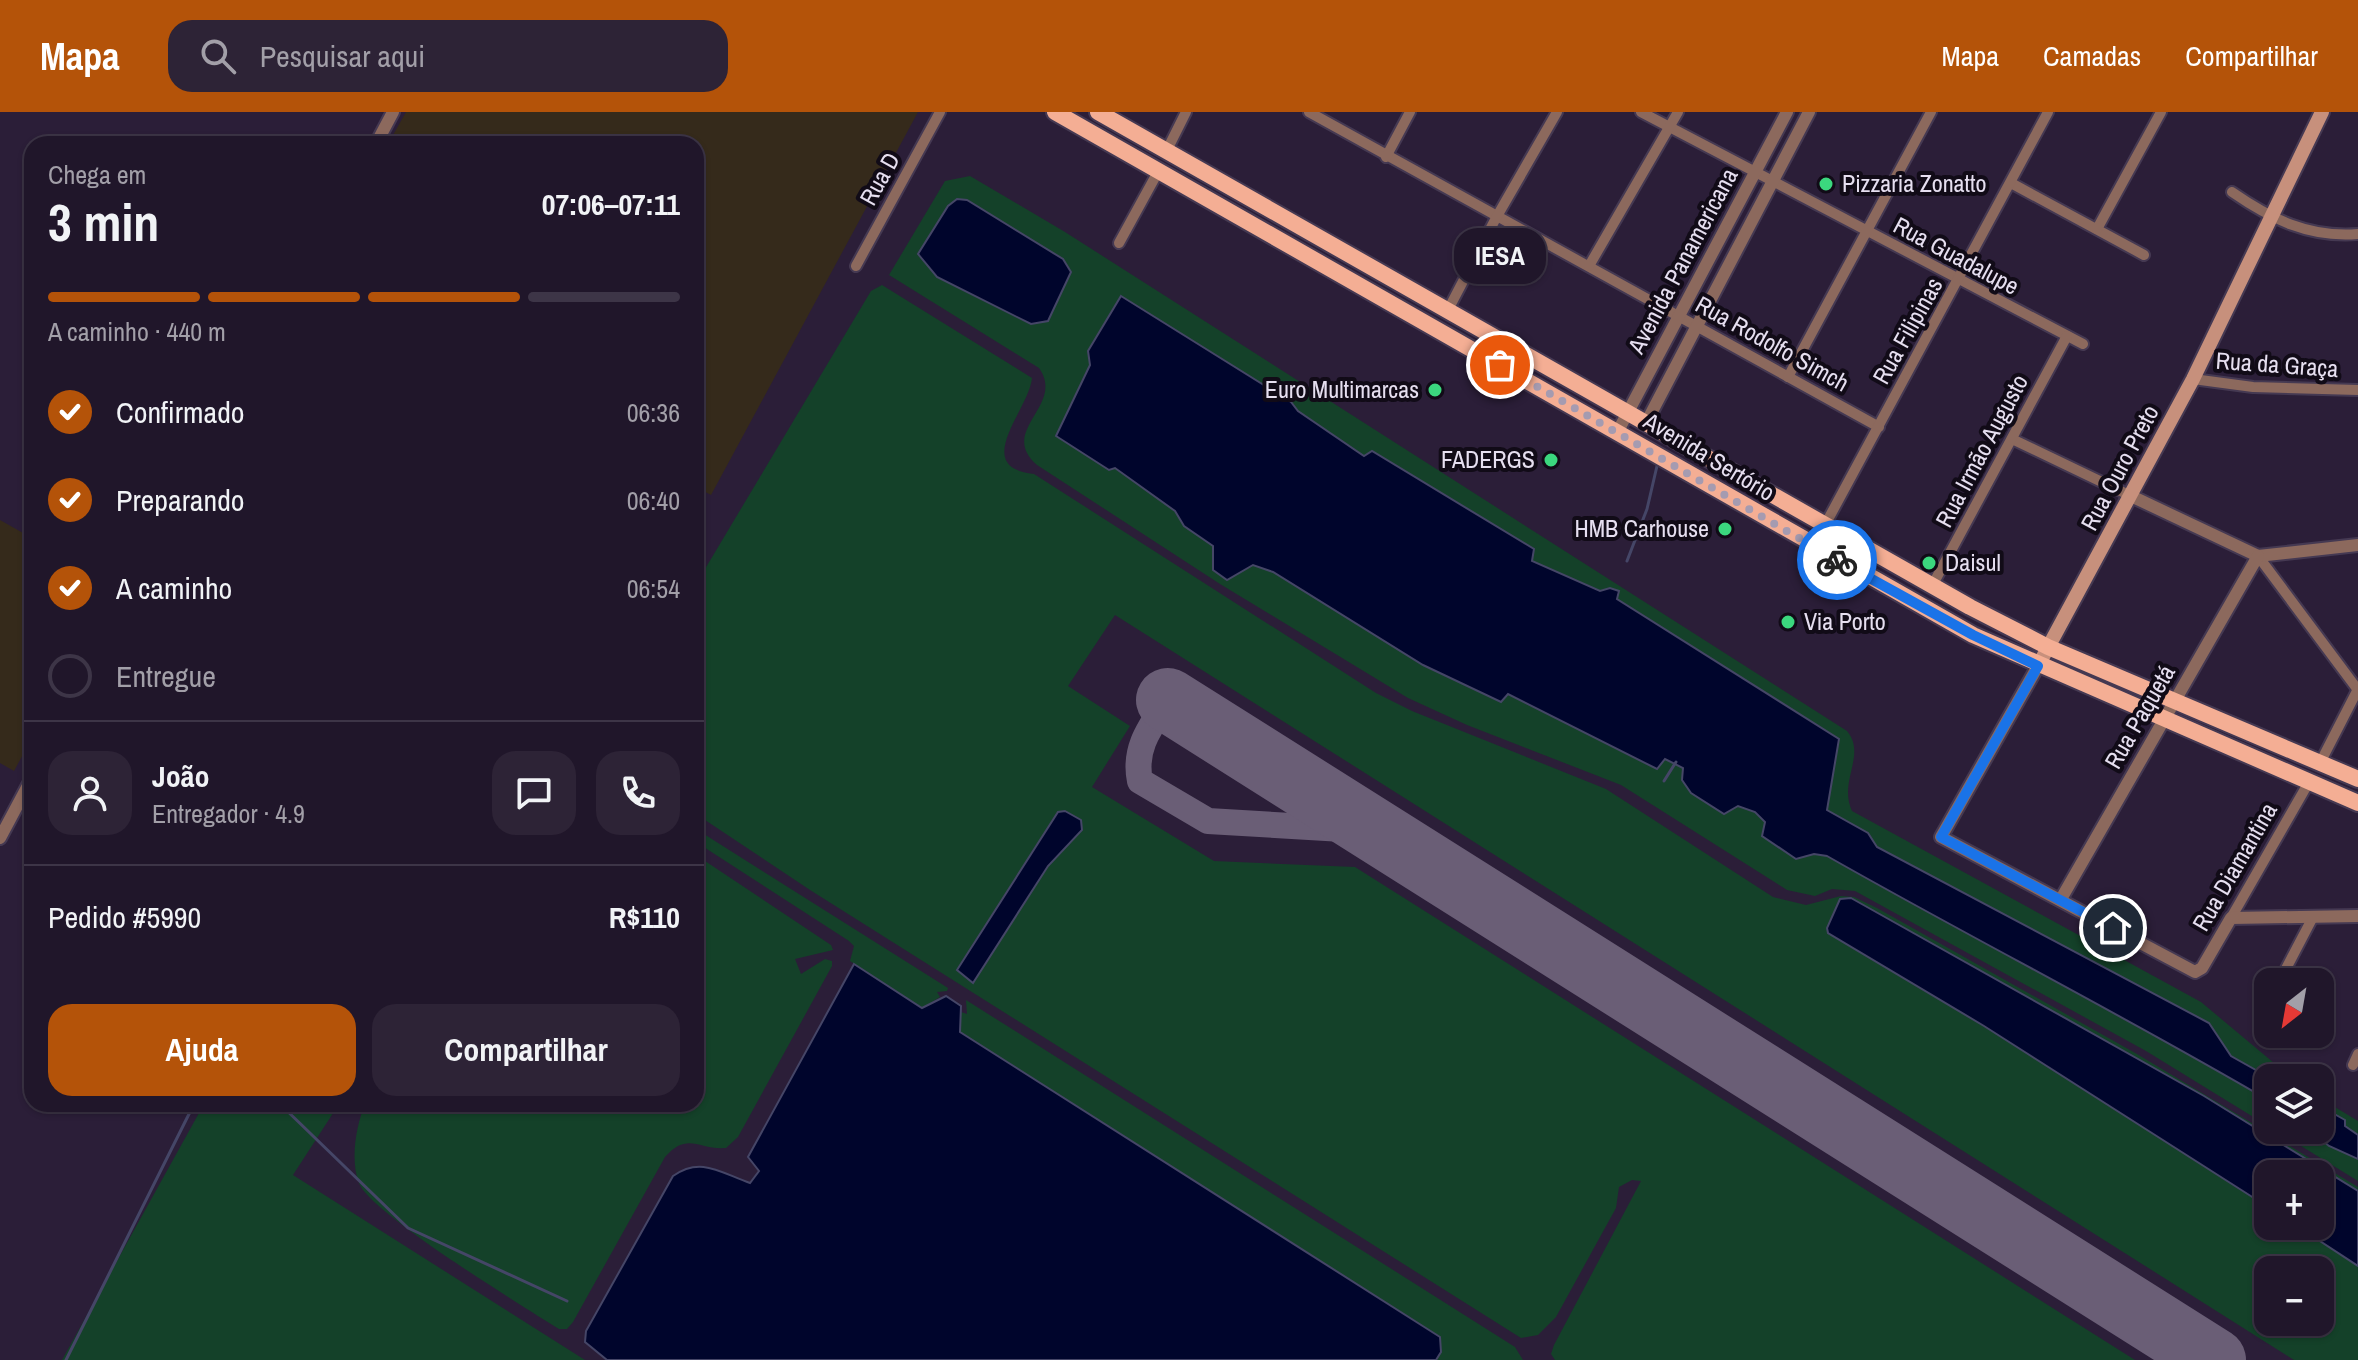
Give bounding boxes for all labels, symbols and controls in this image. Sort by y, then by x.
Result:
search box [168,20,728,92]
text: Mapa [40,31,120,82]
icon: search [196,34,240,78]
text: Pesquisar aqui [260,36,425,76]
text: Mapa [1942,37,1999,75]
text: Camadas [2043,37,2141,75]
text: Compartilhar [2185,37,2318,75]
street label: Rua D [852,146,907,211]
text: Chega em [48,157,146,192]
street label: Avenida Panamericana [1619,162,1744,360]
place label: Pizzaria Zonatto [1842,167,1986,199]
marker: Pizzaria Zonatto [1817,175,1835,193]
text: 07:06–07:11 [542,184,680,224]
text: 3 min [48,187,159,257]
street label: Rua Guadalupe [1888,209,2025,302]
callout: IESA [1454,229,1546,285]
text: IESA [1475,238,1525,273]
street label: Rua Filipinas [1865,272,1949,389]
street label: Rua Rodolfo Simch [1690,288,1855,398]
text: A caminho · 440 m [48,314,226,349]
pin [1466,331,1534,399]
icon: bag [1478,343,1522,387]
street label: Rua da Graça [2215,344,2339,384]
street label: Rua Irmão Augusto [1927,369,2035,532]
place label: Euro Multimarcas [1265,373,1419,405]
marker: Euro Multimarcas [1426,381,1444,399]
icon: check [48,390,92,434]
text: Confirmado [116,392,245,432]
text: 06:36 [627,395,680,430]
street label: Rua Ouro Preto [2073,399,2166,536]
street label: Avenida Sertório [1637,404,1781,508]
place label: FADERGS [1441,443,1535,475]
marker: FADERGS [1542,451,1560,469]
icon: check [48,478,92,522]
text: Preparando [116,480,245,520]
text: 06:40 [627,483,680,518]
place label: HMB Carhouse [1574,512,1709,544]
marker: HMB Carhouse [1716,520,1734,538]
courier [1797,520,1877,600]
icon: bike [1815,538,1859,582]
place label: Daisul [1945,546,2001,578]
marker: Daisul [1920,554,1938,572]
icon: check [48,566,92,610]
text: A caminho [116,568,232,608]
text: 06:54 [627,571,680,606]
place label: Via Porto [1804,605,1886,637]
marker: Via Porto [1779,613,1797,631]
text: Entregue [116,656,216,696]
street label: Rua Paquetá [2097,659,2182,774]
button: person [48,751,132,835]
button: chat [492,751,576,835]
button: phone [596,751,680,835]
text: João [152,756,209,796]
text: Entregador · 4.9 [152,796,305,831]
street label: Rua Diamantina [2184,796,2284,937]
pin [2079,894,2147,962]
text: Pedido #5990 [48,897,201,937]
text: R$110 [609,897,680,937]
icon: home [2091,906,2135,950]
north arrow [2254,968,2334,1048]
map controls [2254,968,2334,1336]
button: Ajuda [48,1004,356,1096]
button: Compartilhar [372,1004,680,1096]
button: layers [2254,1064,2334,1144]
button: + [2254,1160,2334,1240]
button: − [2254,1256,2334,1336]

